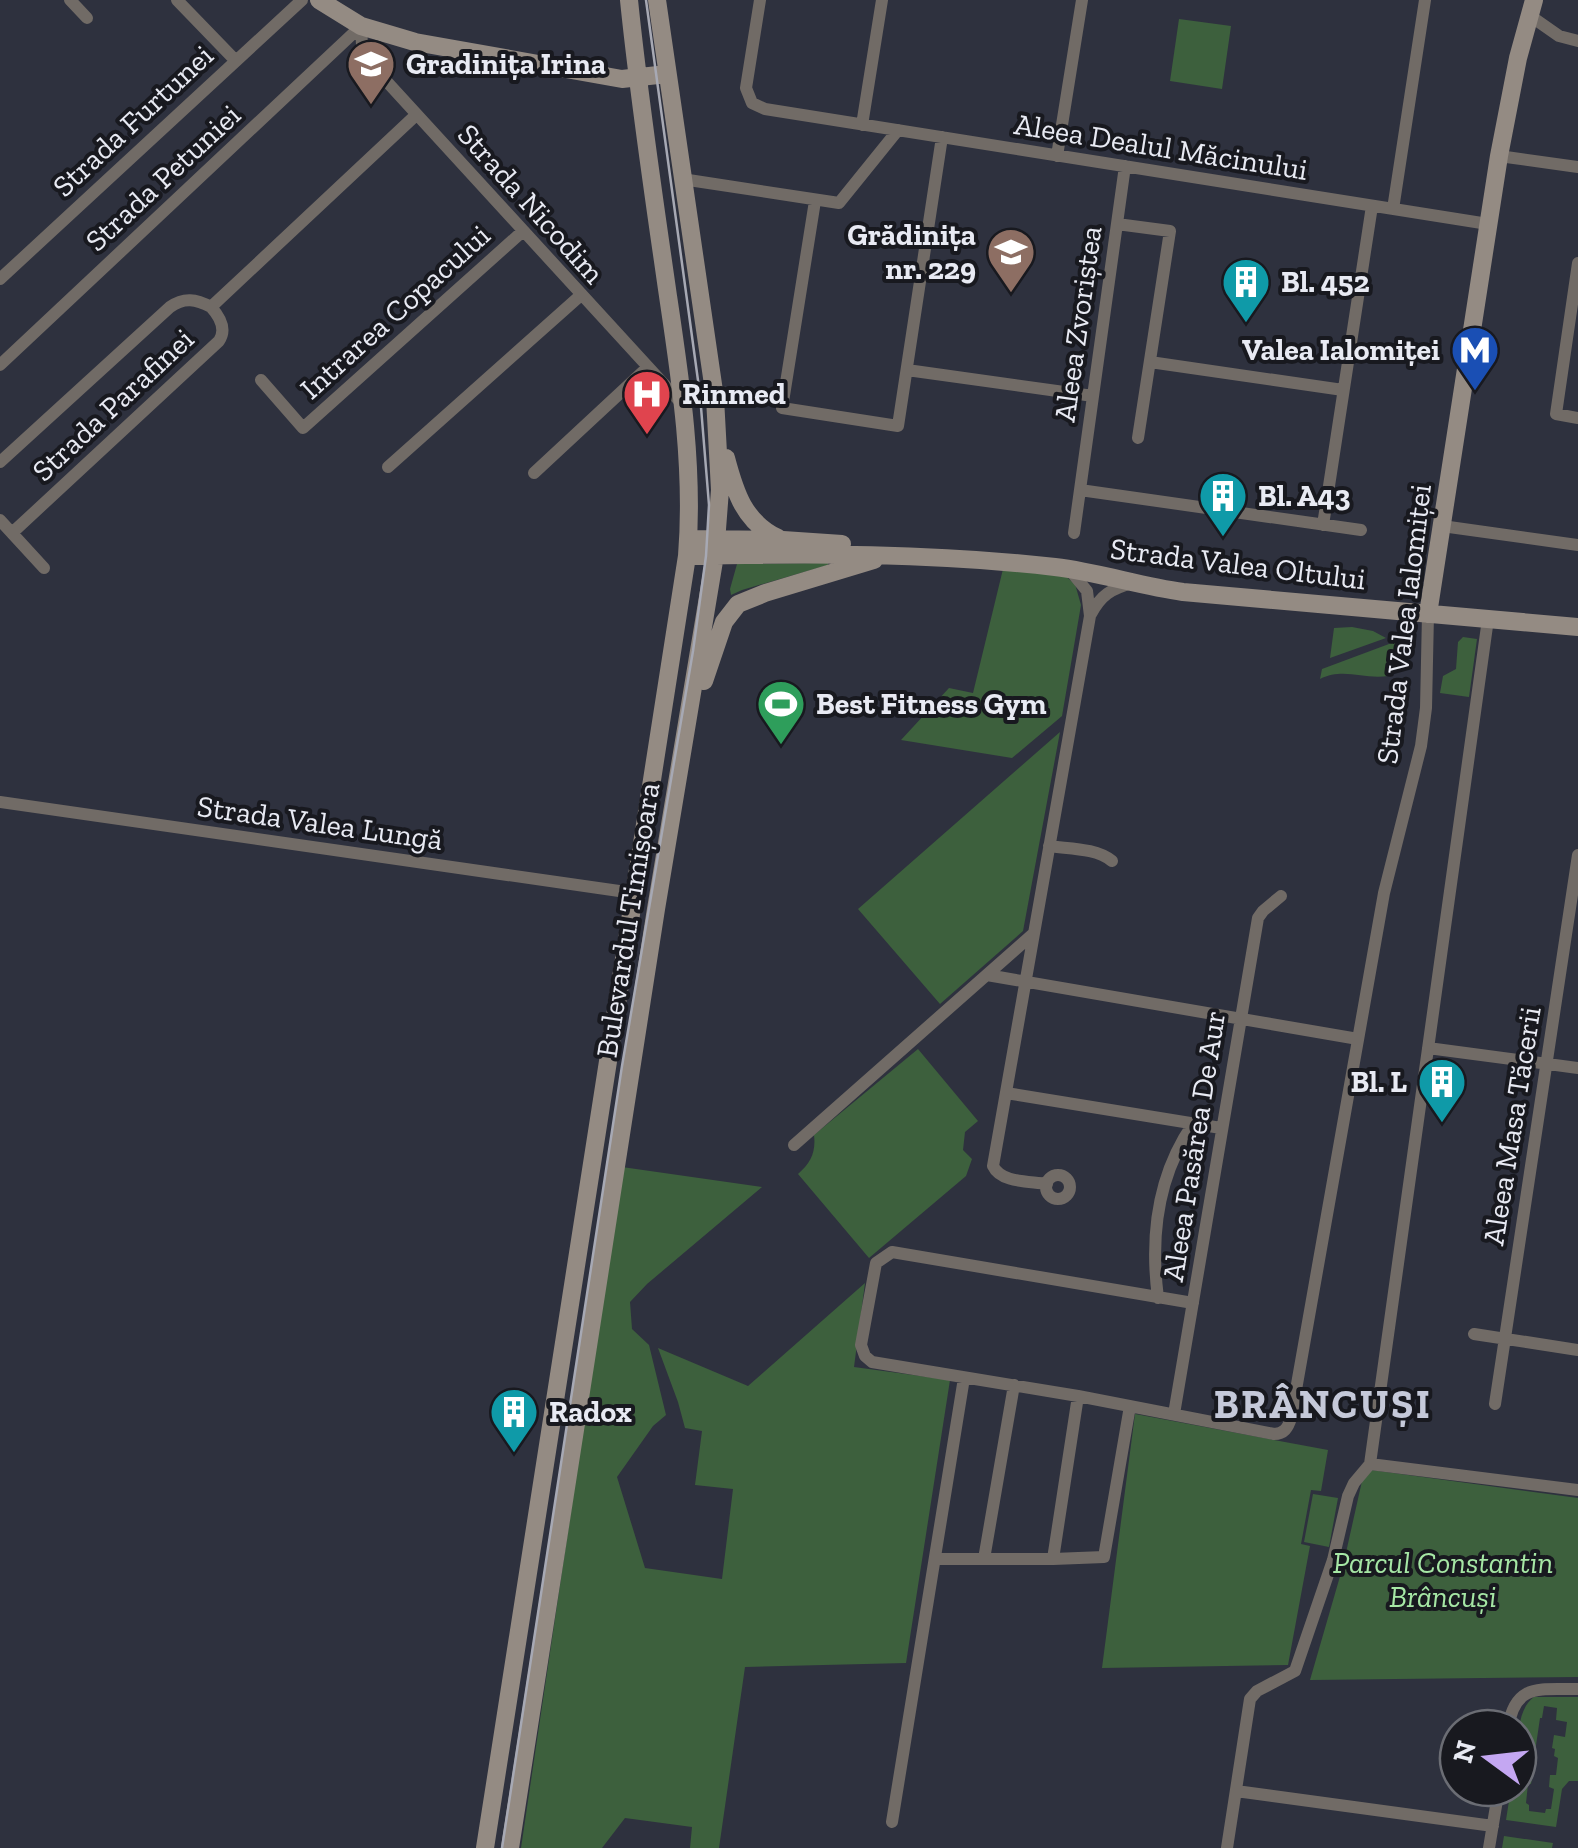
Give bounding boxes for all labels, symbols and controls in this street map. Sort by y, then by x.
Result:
street label: Strada Furtunei [45,38,221,204]
school or university icon: Gradinița Irina [345,38,397,106]
place label: Gradinița Irina [406,46,606,82]
street label: Strada Petuniei [78,97,248,259]
street label: Aleea Dealul Măcinului [1012,106,1310,188]
street label: Strada Nicodim [450,117,612,291]
street label: Intrarea Copacului [293,217,497,407]
place label: Grădinița nr. 229 [847,217,976,287]
street label: Aleea Zvoriștea [1046,224,1110,424]
school or university icon: Grădinița nr. 229 [985,226,1037,294]
building icon: Bl. 452 [1220,256,1272,324]
place label: Bl. 452 [1281,264,1370,300]
street label: Strada Parafinei [25,321,201,489]
metro station icon: Valea Ialomiței [1449,324,1501,392]
place label: Valea Ialomiței [1242,332,1440,368]
hospital icon: Rinmed [621,368,673,436]
place label: Rinmed [682,376,786,412]
building icon: Bl. A43 [1197,470,1249,538]
place label: Bl. A43 [1258,478,1351,514]
street label: Strada Valea Ialomiței [1369,482,1439,766]
street label: Strada Valea Oltului [1108,530,1368,598]
sports icon: Best Fitness Gym [755,678,807,746]
place label: Best Fitness Gym [816,686,1046,722]
street label: Bulevardul Timișoara [588,780,668,1060]
street label: Strada Valea Lungă [195,788,445,858]
street label: Aleea Masa Tăcerii [1475,1004,1549,1248]
street label: Aleea Pasărea De Aur [1155,1008,1233,1284]
building icon: Bl. L [1416,1056,1468,1124]
place label: Bl. L [1351,1064,1407,1100]
district label: BRÂNCUȘI [1214,1380,1432,1428]
building icon: Radox [488,1386,540,1454]
place label: Radox [549,1394,632,1430]
park label: Parcul Constantin Brâncuși [1333,1545,1553,1615]
north arrow [1438,1708,1538,1808]
text: N [1446,1737,1483,1766]

